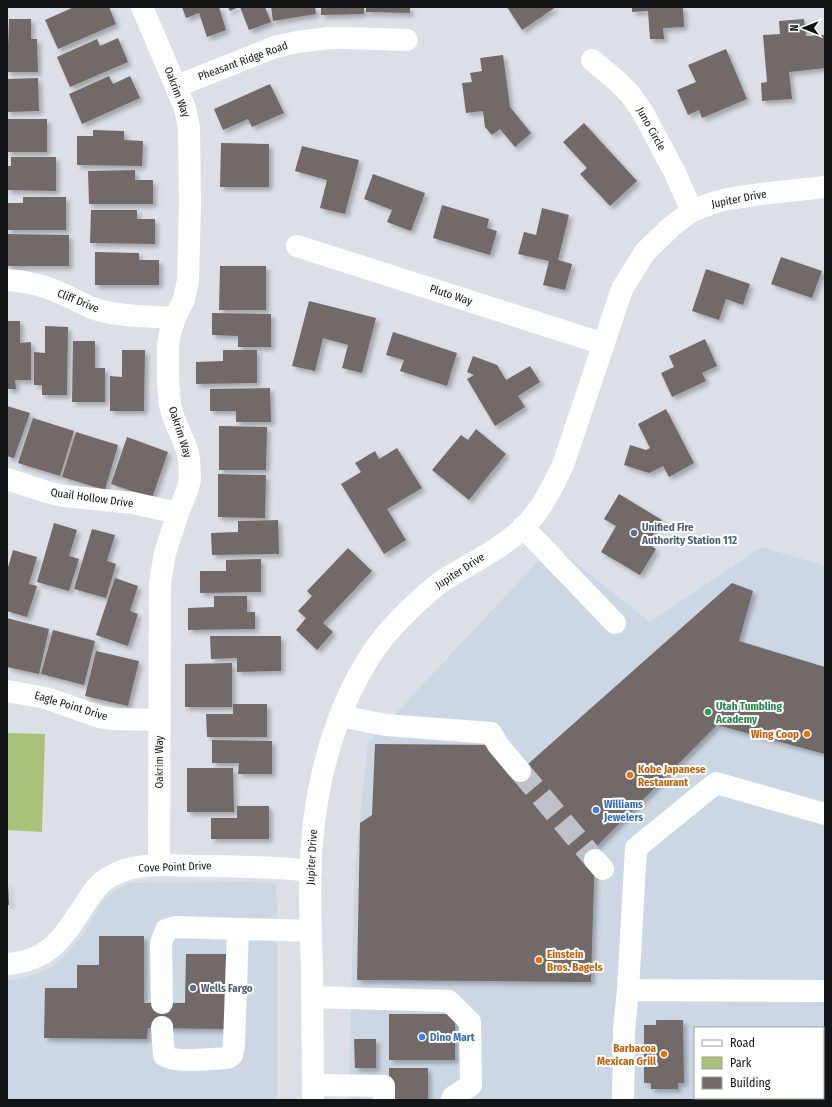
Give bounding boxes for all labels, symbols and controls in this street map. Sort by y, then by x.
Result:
north arrow [784,8,824,48]
text: N [788,25,801,31]
street label: Pheasant Ridge Road [196,39,290,83]
street label: Oakrim Way [161,65,193,119]
street label: Juno Circle [634,105,668,153]
street label: Jupiter Drive [710,187,768,211]
street label: Pluto Way [428,282,474,308]
street label: Cliff Drive [55,287,101,315]
street label: Oakrim Way [166,405,194,459]
street label: Quail Hollow Drive [50,486,134,510]
place label: Unified Fire Authority Station 112 [641,521,737,547]
marker: Unified Fire Authority Station 112 [629,528,639,538]
street label: Jupiter Drive [433,550,487,592]
street label: Eagle Point Drive [33,689,109,723]
place label: Utah Tumbling Academy [715,700,782,726]
marker: Utah Tumbling Academy [703,707,713,717]
place label: Wing Coop [751,728,799,741]
marker: Wing Coop [802,729,812,739]
street label: Oakrim Way [153,735,166,789]
place label: Kobe Japanese Restaurant [638,763,706,789]
marker: Kobe Japanese Restaurant [625,770,635,780]
place label: Williams Jewelers [603,798,643,824]
marker: Williams Jewelers [591,805,601,815]
street label: Jupiter Drive [304,829,320,885]
street label: Cove Point Drive [138,859,212,875]
place label: Einstein Bros. Bagels [547,948,603,974]
marker: Einstein Bros. Bagels [534,955,544,965]
place label: Wells Fargo [201,982,253,995]
marker: Wells Fargo [188,983,198,993]
legend [694,1027,824,1099]
place label: Dino Mart [430,1031,475,1044]
marker: Dino Mart [417,1032,427,1042]
text: Road [730,1036,755,1050]
place label: Barbacoa Mexican Grill [597,1042,657,1068]
marker: Barbacoa Mexican Grill [659,1049,669,1059]
text: Park [730,1056,752,1070]
text: Building [730,1076,771,1090]

